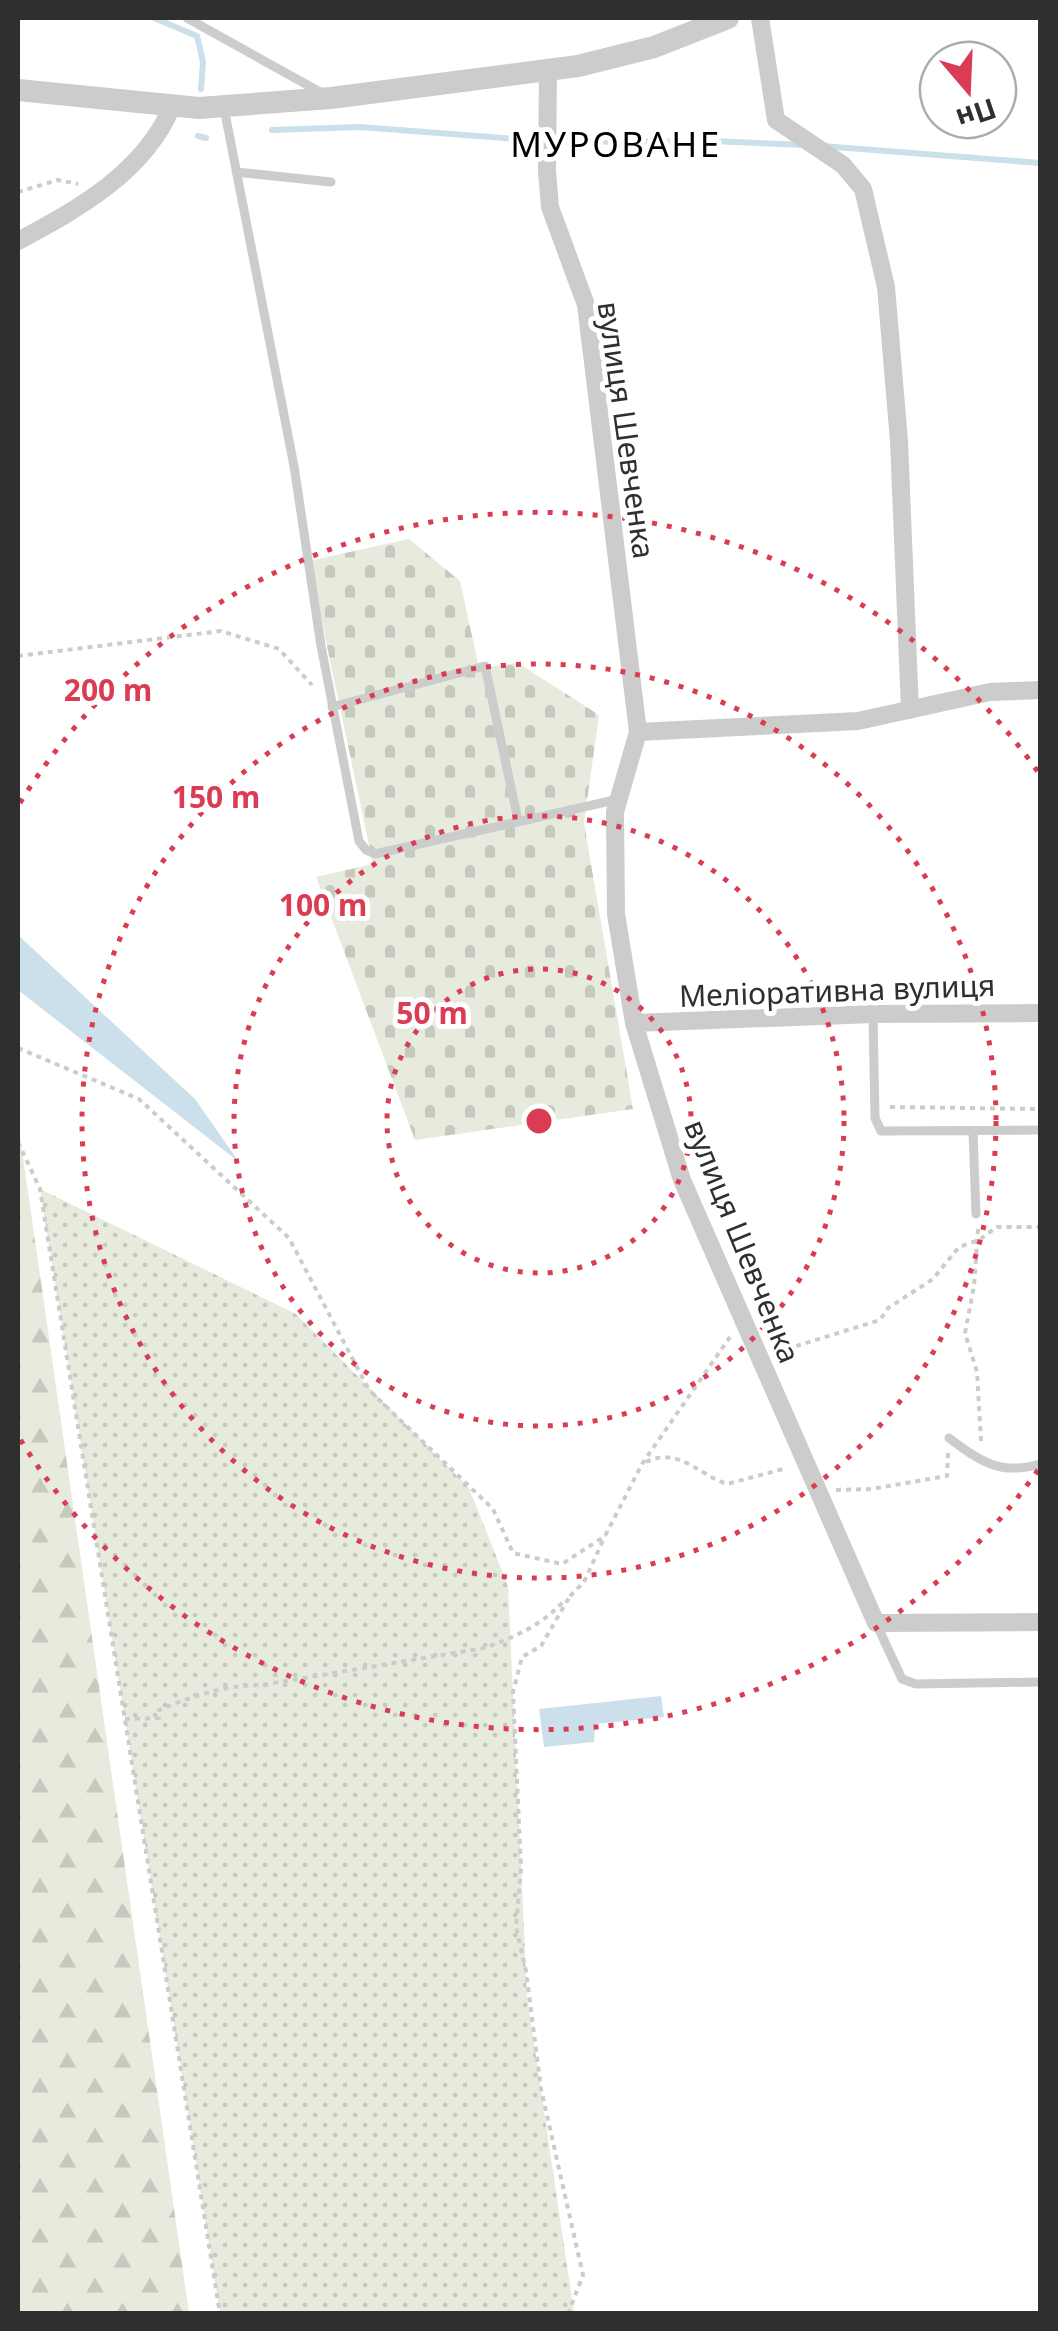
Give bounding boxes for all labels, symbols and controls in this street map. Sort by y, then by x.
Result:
north arrow [918,40,1018,140]
text: Пн [952,90,1001,139]
district label: МУРОВАНЕ [510,120,722,167]
street label: вулиця Шевченка [589,299,665,561]
text: 200 m [64,669,152,710]
text: 150 m [172,776,260,817]
text: 100 m [279,884,367,925]
street label: Меліоративна вулиця [678,964,996,1016]
text: 50 m [396,992,468,1033]
centre of rings [521,1103,557,1139]
street label: вулиця Шевченка [675,1113,811,1369]

